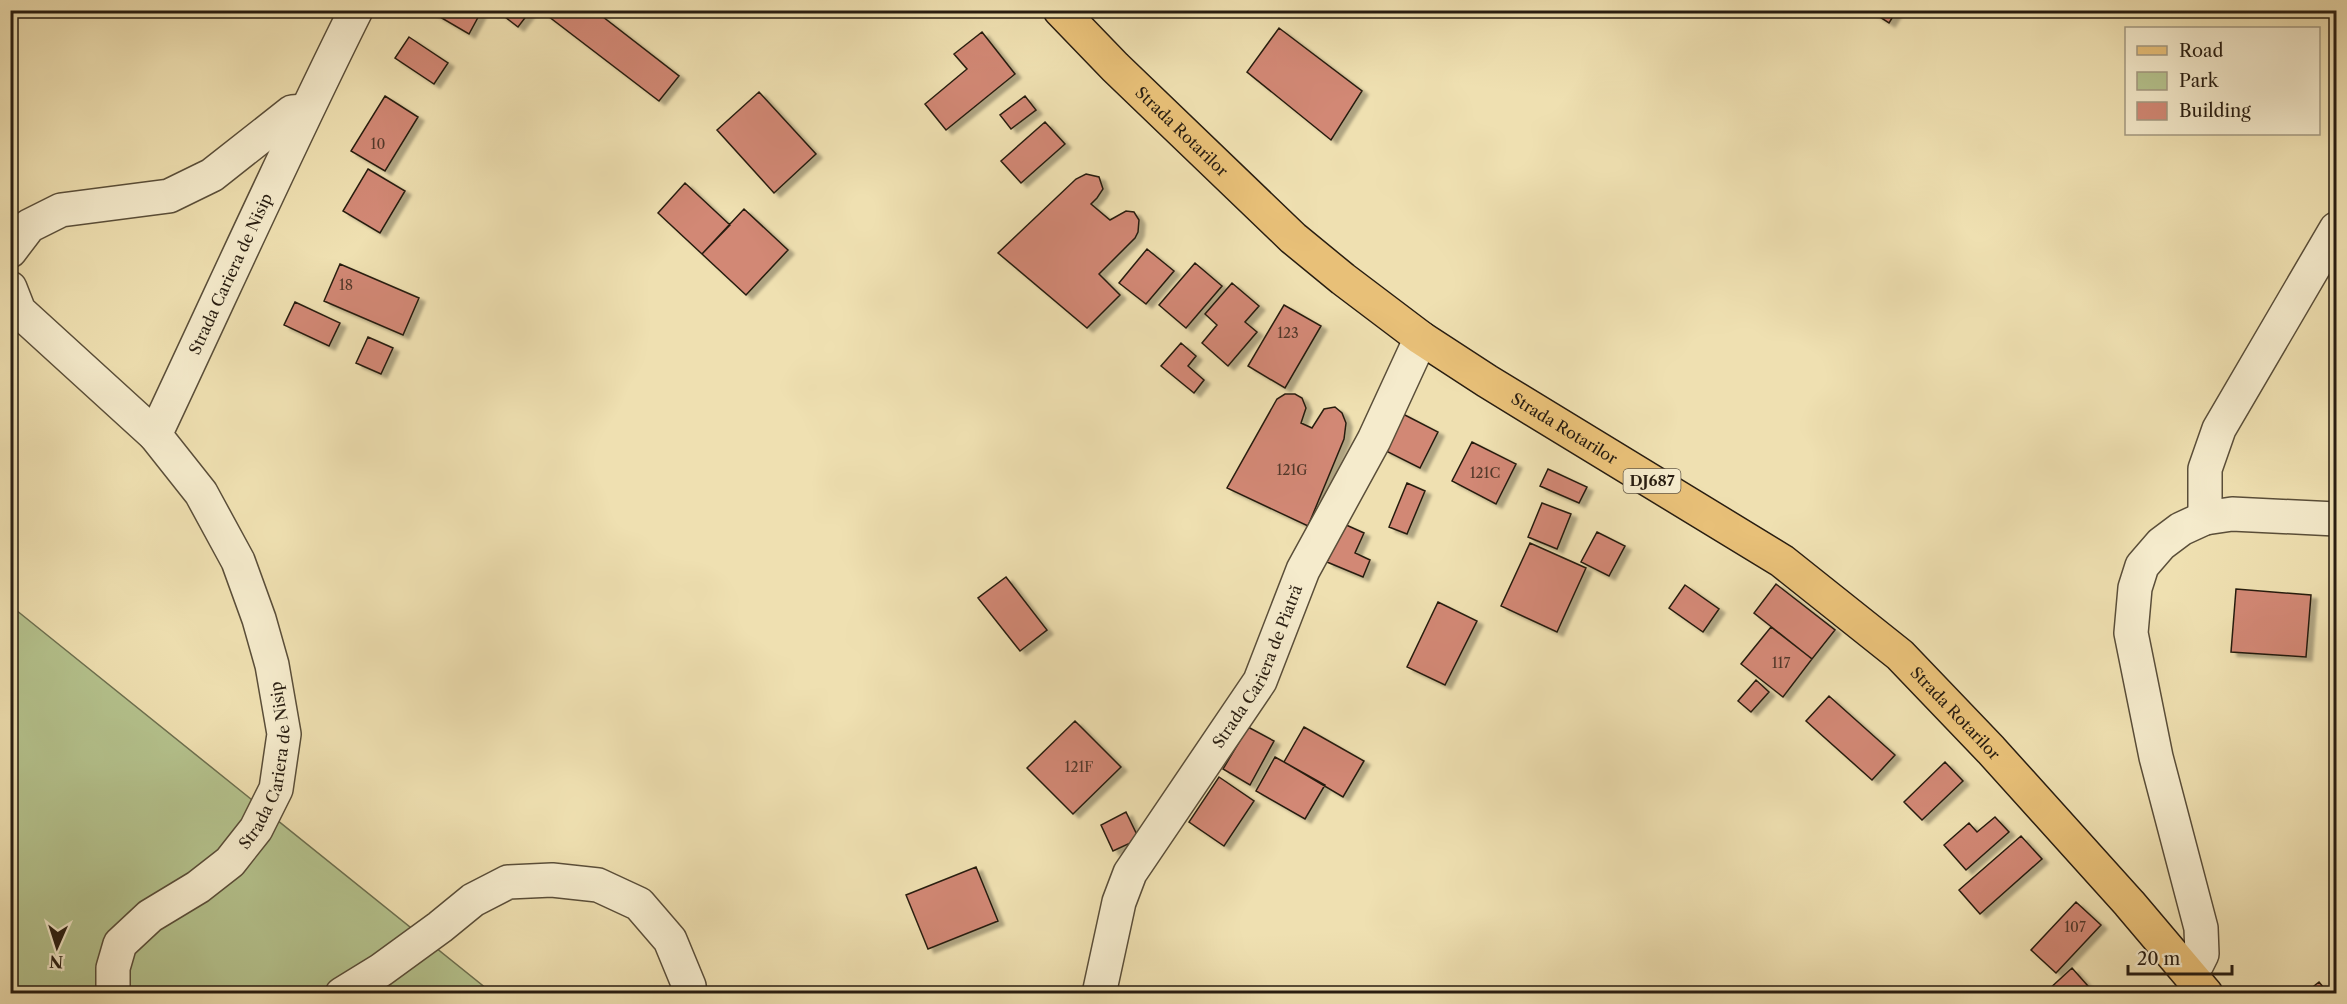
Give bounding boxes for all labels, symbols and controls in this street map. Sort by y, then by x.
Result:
legend [2125,27,2320,135]
text: Road [2179,40,2224,62]
text: Park [2179,70,2220,92]
street label: Strada Rotarilor [1131,82,1233,181]
text: Building [2179,100,2251,122]
house number: 10 [371,135,385,153]
street label: Strada Cariera de Nisip [184,190,276,358]
house number: 18 [339,276,353,294]
house number: 123 [1277,324,1299,342]
street label: Strada Rotarilor [1508,388,1622,468]
house number: 121G [1277,461,1307,479]
house number: 121C [1470,464,1500,482]
road number: DJ687 [1624,469,1680,493]
street label: Strada Cariera de Piatră [1208,581,1307,752]
house number: 117 [1772,654,1790,672]
street label: Strada Rotarilor [1906,662,2005,764]
street label: Strada Cariera de Nisip [234,680,294,853]
house number: 121F [1065,758,1093,776]
north arrow [27,917,87,977]
house number: 107 [2064,918,2086,936]
scale bar [2128,938,2232,976]
text: 20 m [2137,948,2181,970]
text: N [49,952,64,972]

